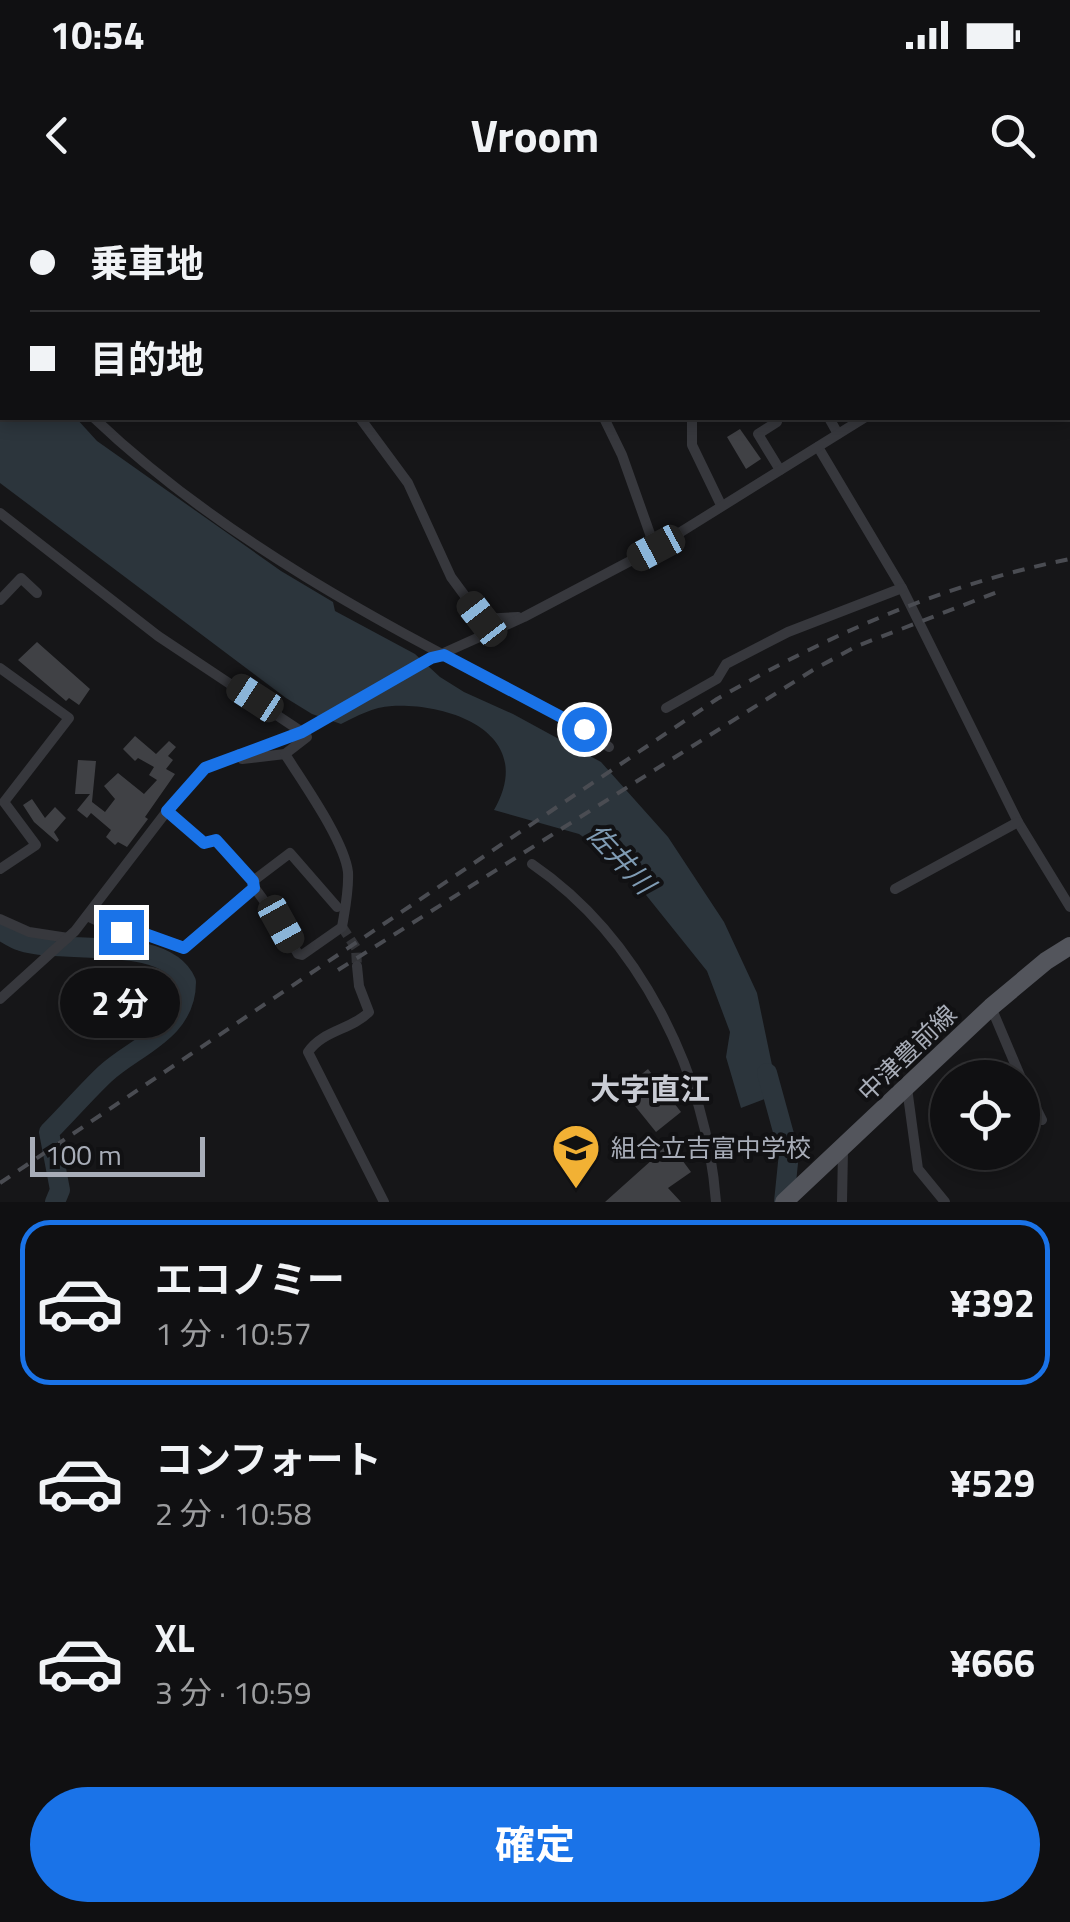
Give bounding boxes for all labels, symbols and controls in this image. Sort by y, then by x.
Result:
text: 10:54 [50,6,145,64]
text: Vroom [471,101,599,169]
icon: back [30,108,85,163]
icon: search [985,108,1040,163]
text: 乗車地 [90,234,204,292]
text: 目的地 [90,330,204,388]
car [622,521,690,575]
car [452,586,512,652]
car [222,669,288,727]
route start [562,707,607,752]
water label: 佐井川 [577,813,667,906]
car [253,890,309,958]
route end [99,910,144,955]
callout: 2 分 [61,967,181,1037]
text: 2 分 [92,979,148,1027]
street label: 中津豊前線 [849,996,965,1110]
map controls [930,1060,1040,1170]
button: locate [930,1060,1040,1170]
district label: 大字直江 [590,1066,710,1112]
school or university icon: 組合立吉富中学校 [550,1122,602,1190]
place label: 組合立吉富中学校 [611,1129,811,1167]
scale bar [30,1132,205,1176]
text: 100 m [45,1133,122,1176]
text: エコノミー [155,1250,345,1308]
icon: car [35,1258,125,1348]
text: ¥392 [950,1274,1035,1332]
text: 1 分 · 10:57 [155,1309,312,1357]
text: コンフォート [155,1430,382,1488]
icon: car [35,1438,125,1528]
text: ¥529 [950,1454,1035,1512]
text: 2 分 · 10:58 [155,1489,312,1537]
text: XL [155,1609,195,1667]
icon: car [35,1618,125,1708]
text: ¥666 [950,1634,1035,1692]
text: 3 分 · 10:59 [155,1668,312,1716]
button: 確定 [30,1787,1040,1902]

